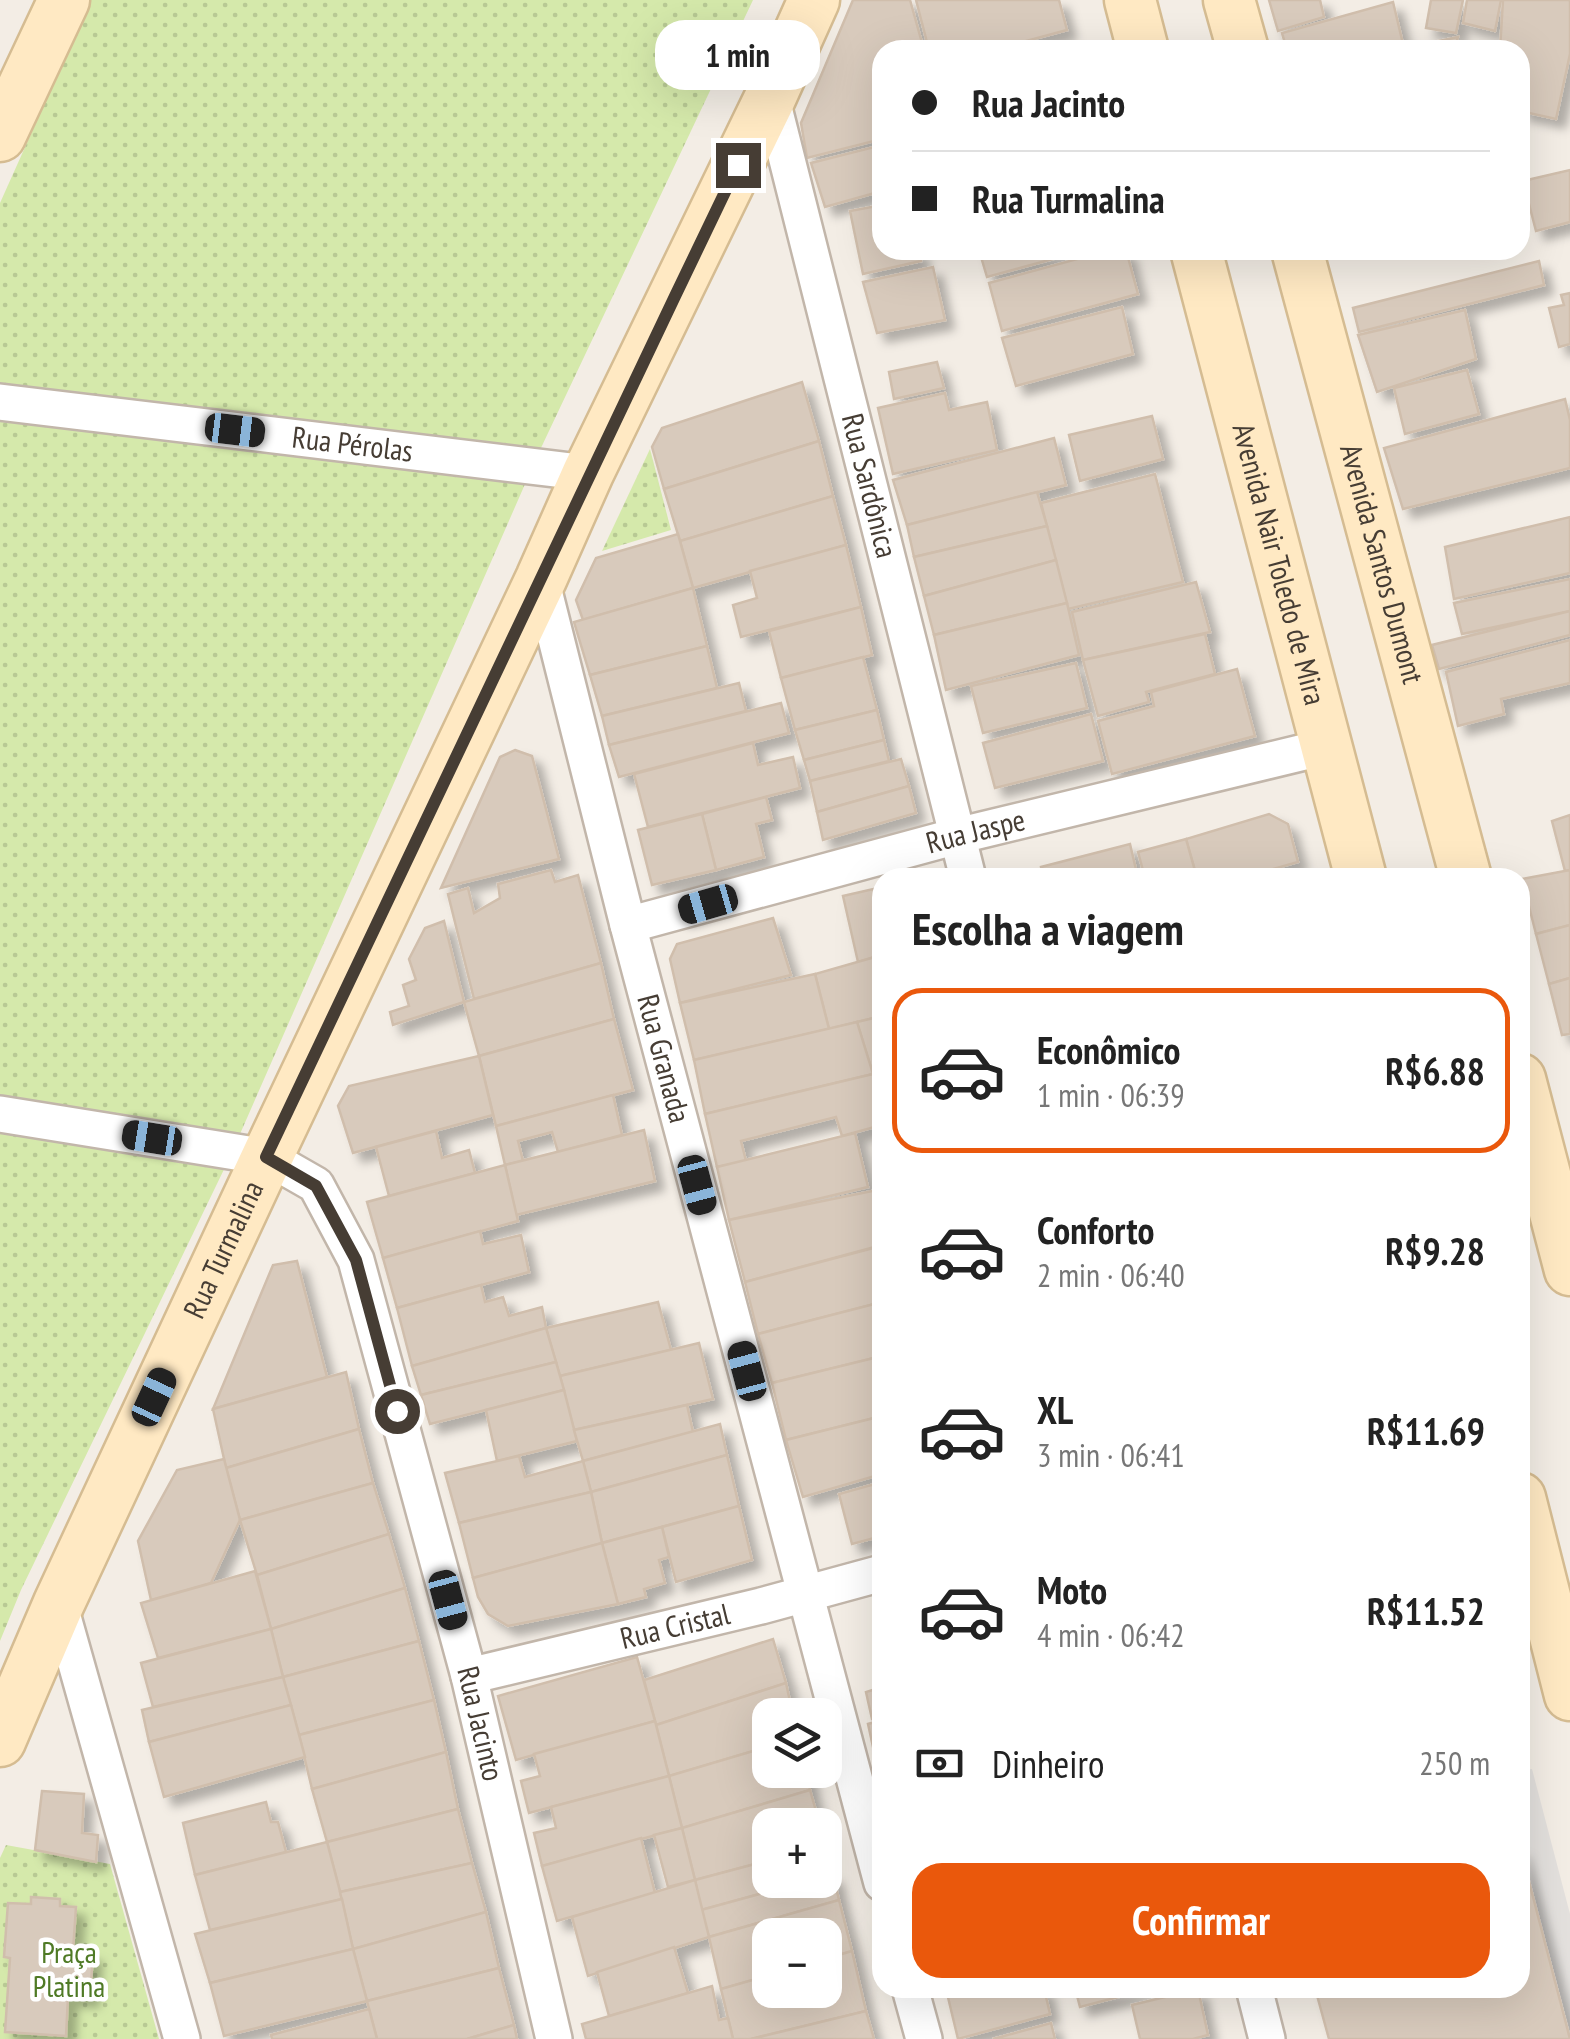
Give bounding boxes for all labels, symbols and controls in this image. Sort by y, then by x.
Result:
callout: 1 min [656,20,820,90]
text: 1 min [705,34,770,76]
text: Rua Jacinto [972,78,1125,127]
route end [716,143,761,188]
text: Rua Turmalina [972,174,1165,223]
street label: Rua Sardônica [834,409,908,562]
car [203,411,267,449]
street label: Rua Pérolas [290,416,415,470]
street label: Avenida Nair Toledo de Mira [1224,419,1336,709]
street label: Avenida Santos Dumont [1332,439,1434,688]
street label: Rua Jaspe [921,799,1029,862]
car [675,881,741,927]
text: Escolha a viagem [912,899,1184,957]
street label: Rua Granada [629,990,701,1127]
text: Econômico [1037,1025,1181,1074]
icon: car [917,1026,1007,1116]
text: R$6.88 [1385,1046,1485,1095]
text: 1 min · 06:39 [1037,1074,1185,1116]
car [120,1118,184,1158]
car [675,1152,719,1218]
street label: Rua Turmalina [174,1174,271,1324]
text: Conforto [1037,1205,1154,1254]
icon: car [917,1206,1007,1296]
text: R$9.28 [1385,1226,1485,1275]
text: 2 min · 06:40 [1037,1254,1185,1296]
car [725,1338,769,1404]
car [128,1363,180,1431]
text: XL [1037,1385,1073,1434]
icon: car [917,1386,1007,1476]
route start [375,1389,420,1434]
text: R$11.69 [1367,1406,1485,1455]
text: 3 min · 06:41 [1037,1434,1185,1476]
text: Moto [1037,1565,1107,1614]
icon: car [917,1566,1007,1656]
car [426,1567,470,1633]
text: R$11.52 [1367,1586,1485,1635]
street label: Rua Cristal [616,1593,733,1657]
text: 4 min · 06:42 [1037,1614,1185,1656]
street label: Rua Jacinto [449,1662,514,1785]
map controls [752,1698,842,2008]
button: layers [752,1698,842,1788]
icon: cash [912,1736,967,1791]
text: Dinheiro [992,1739,1104,1788]
text: 250 m [1419,1742,1490,1784]
button: + [752,1808,842,1898]
button: Confirmar [912,1863,1490,1978]
button: − [752,1918,842,2008]
park label: Praça Platina [33,1932,105,2005]

